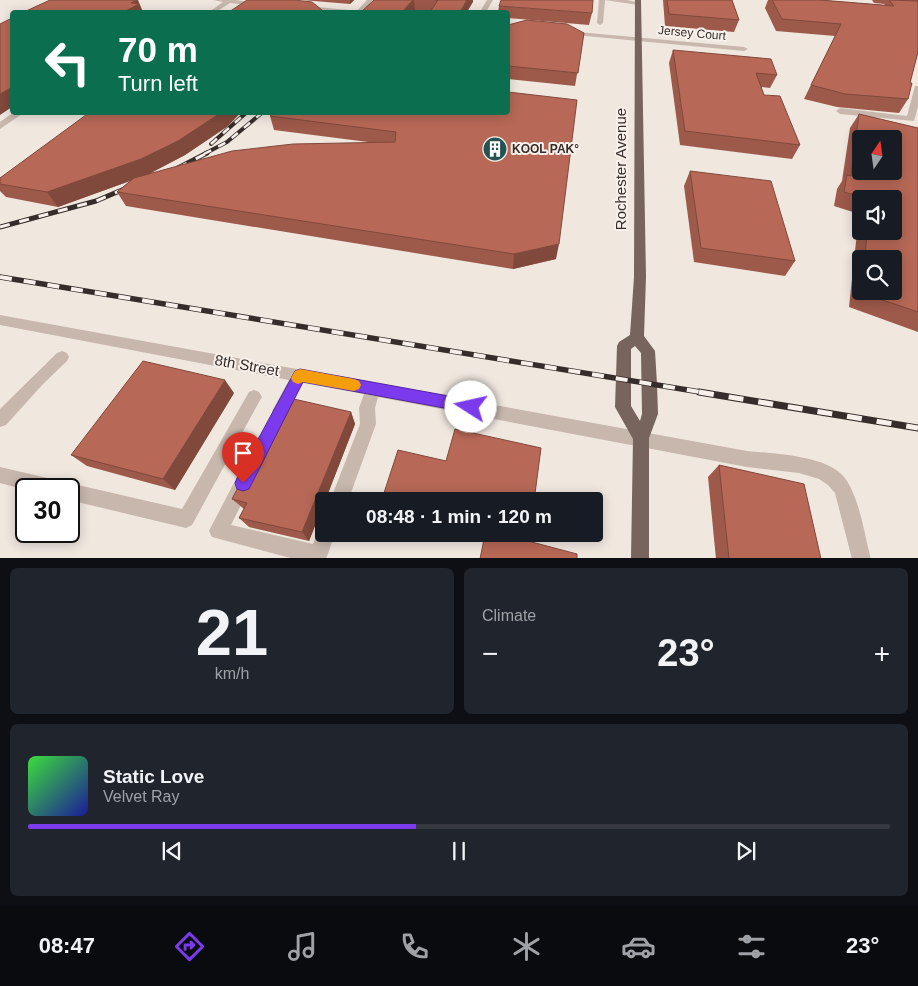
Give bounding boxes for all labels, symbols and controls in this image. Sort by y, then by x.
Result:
street label: Jersey Court [658,23,727,43]
icon: left [35,30,100,95]
text: 70 m [118,30,198,69]
text: Turn left [118,71,198,96]
street label: Rochester Avenue [612,108,629,230]
north arrow [852,130,902,180]
map controls [852,130,902,300]
building icon: KOOL PAK° [482,136,508,162]
place label: KOOL PAK° [512,142,579,156]
button: sound [852,190,902,240]
button: search [852,250,902,300]
street label: 8th Street [213,351,281,379]
position arrow [444,380,496,432]
pin [222,432,264,483]
icon: arrive [229,439,257,467]
speed limit sign: 30 [15,478,80,543]
text: 08:48 · 1 min · 120 m [366,506,552,527]
text: 21 [196,596,268,669]
text: Climate [482,607,536,624]
text: 23° [657,632,715,674]
text: − [482,638,498,669]
text: + [874,638,890,669]
text: km/h [215,665,249,682]
text: Static Love [103,766,204,787]
text: Velvet Ray [103,788,179,805]
icon: previous [158,837,186,865]
icon: pause [445,837,473,865]
icon: next [732,837,760,865]
icon: directions [172,929,207,964]
icon: music [285,929,320,964]
icon: phone [397,929,432,964]
icon: climate [509,929,544,964]
icon: car [621,929,656,964]
icon: filters [734,929,769,964]
text: 08:47 [39,933,95,958]
text: 23° [846,933,879,958]

